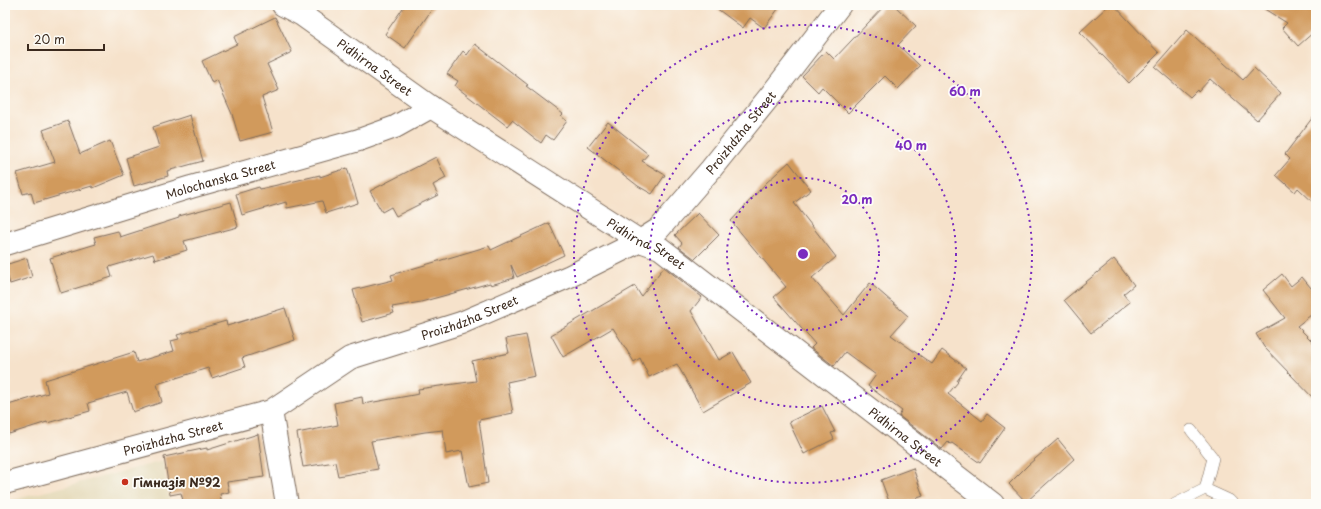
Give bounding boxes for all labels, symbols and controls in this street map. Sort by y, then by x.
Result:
scale bar [28,26,104,52]
text: 20 m [34,30,65,48]
street label: Pidhirna Street [334,34,416,100]
text: 60 m [949,82,981,100]
street label: Proizhdzha Street [701,87,780,178]
text: 40 m [895,136,927,154]
street label: Molochanska Street [163,155,278,203]
text: 20 m [841,190,873,208]
street label: Pidhirna Street [604,213,689,273]
centre of rings [796,247,810,261]
street label: Proizhdzha Street [419,290,521,344]
street label: Pidhirna Street [865,403,946,471]
street label: Proizhdzha Street [121,415,225,460]
place label: Гімназія №92 [133,473,221,491]
marker: Гімназія №92 [120,477,130,487]

